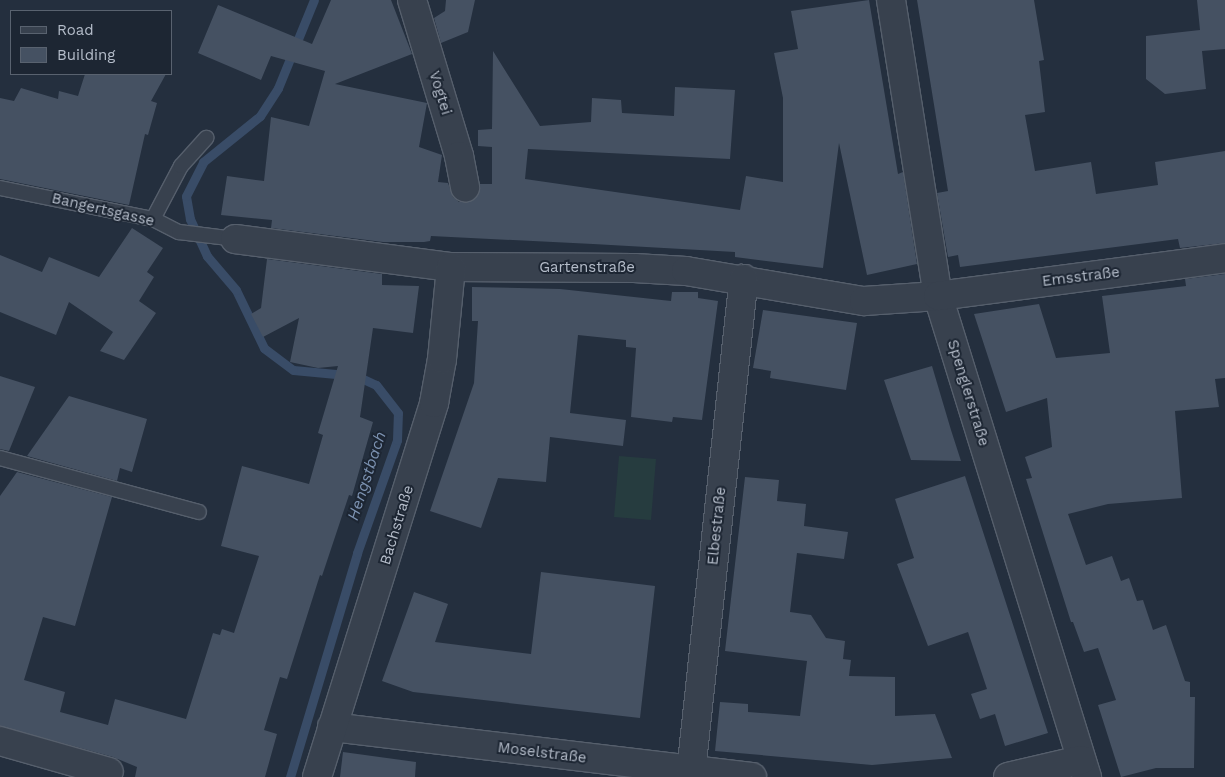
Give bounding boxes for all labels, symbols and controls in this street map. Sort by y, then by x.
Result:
legend [10,10,172,75]
text: Road [57,21,94,39]
text: Building [57,46,115,64]
street label: Vogtei [425,69,455,117]
street label: Bangertsgasse [50,189,156,231]
street label: Gartenstraße [539,259,635,277]
street label: Emsstraße [1041,263,1121,291]
street label: Spenglerstraße [943,338,993,448]
water label: Hengstbach [344,429,390,523]
street label: Bachstraße [376,483,418,567]
street label: Elbestraße [704,486,730,566]
street label: Moselstraße [497,739,587,767]

